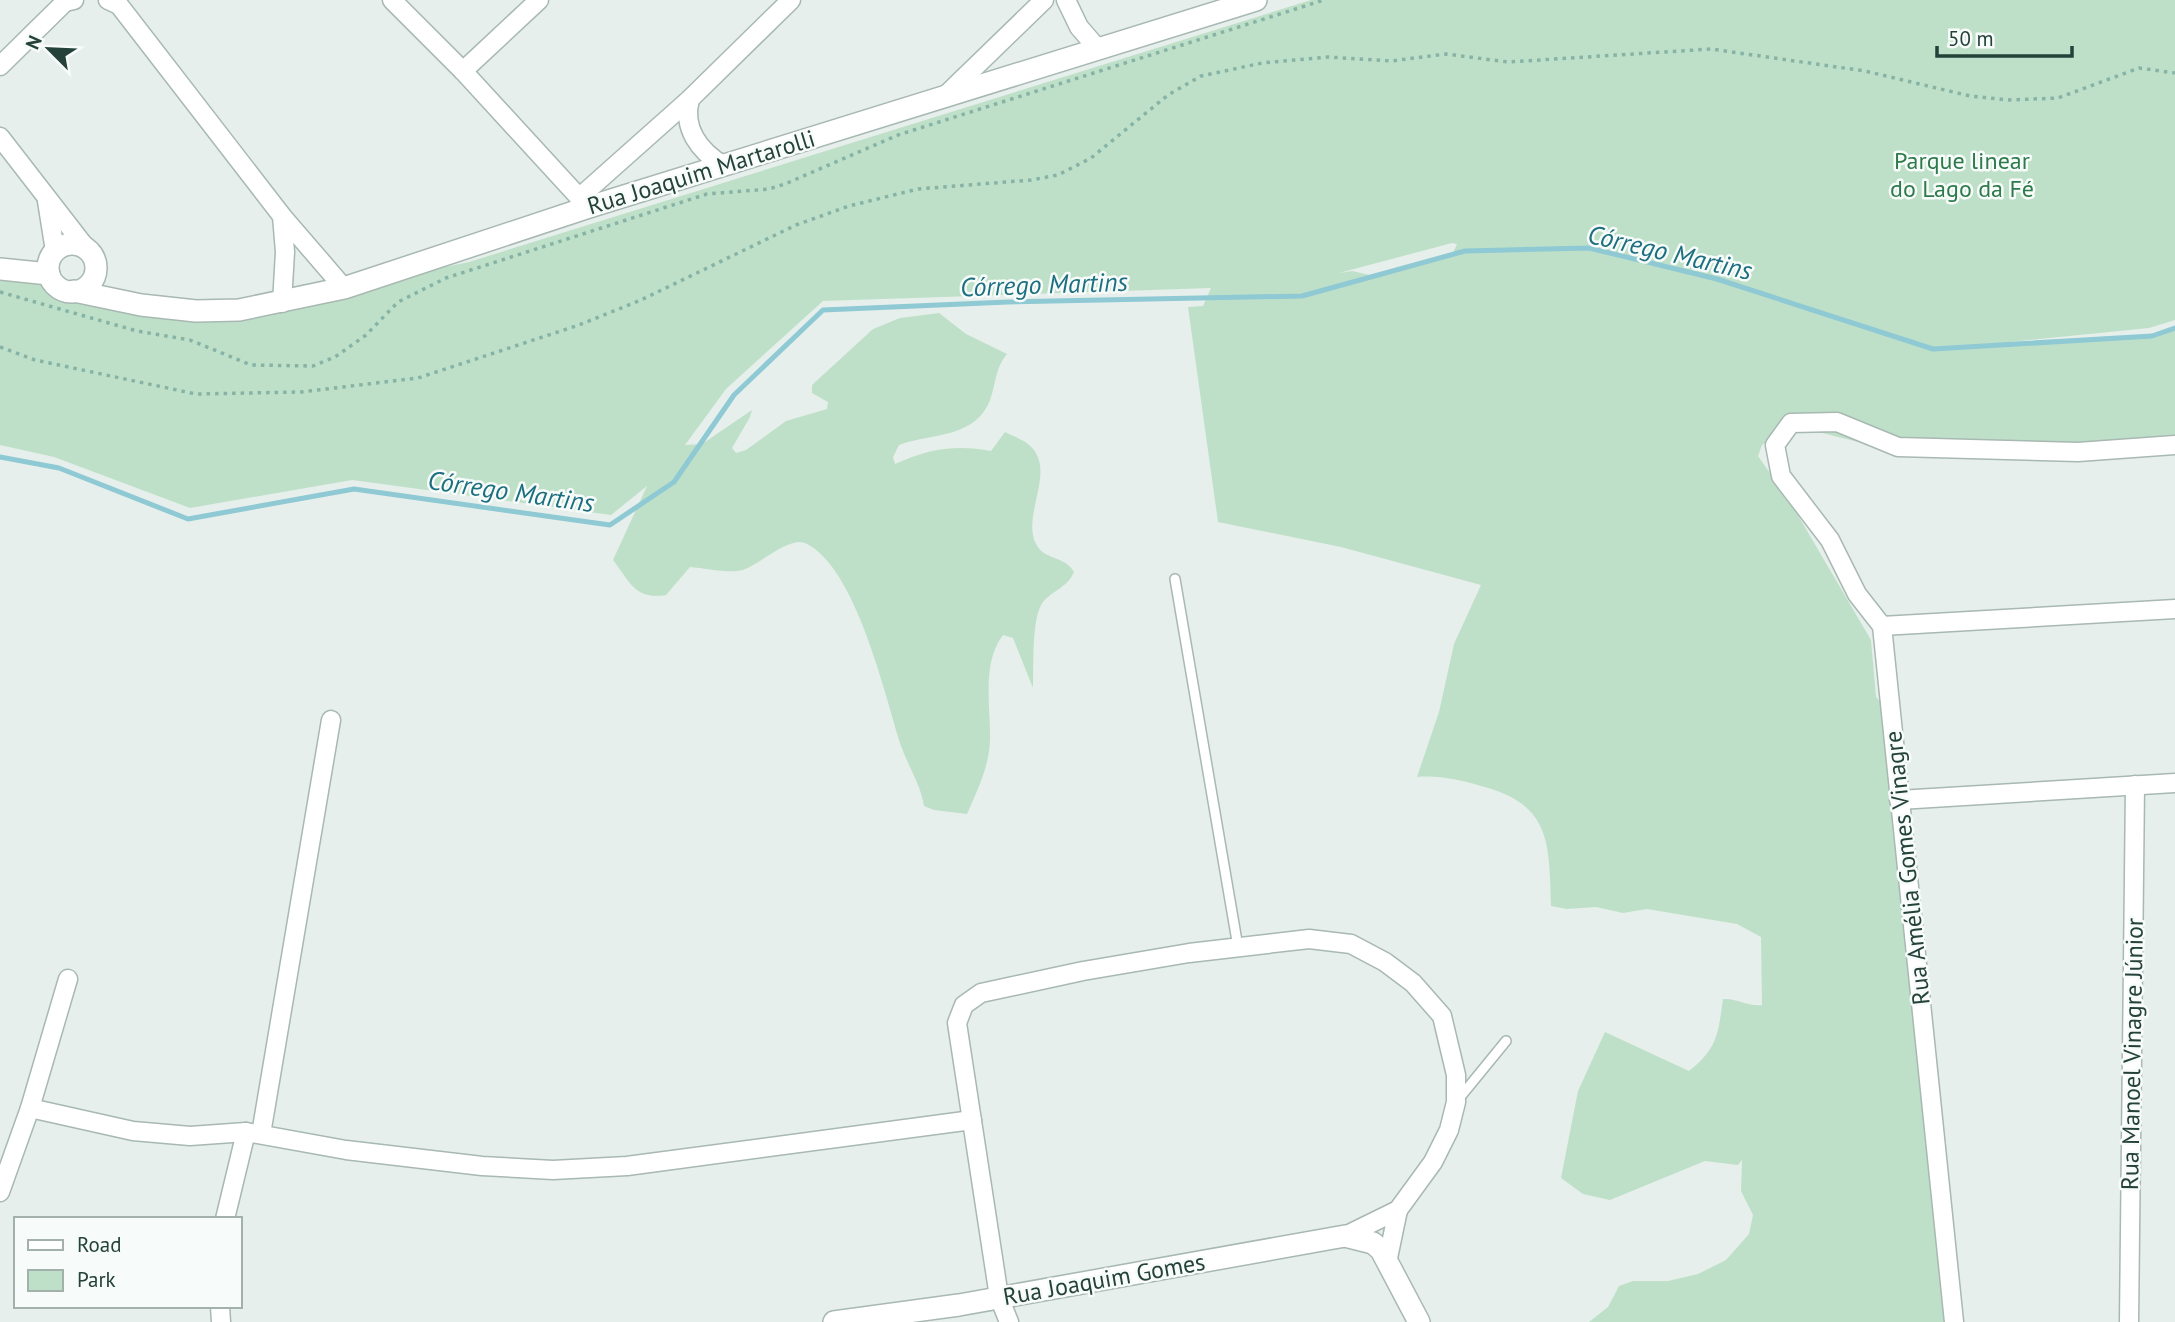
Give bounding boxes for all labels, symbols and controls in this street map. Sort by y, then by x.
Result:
north arrow [14,14,84,84]
scale bar [1937,14,2072,58]
text: 50 m [1948,25,1994,52]
text: N [20,32,47,53]
street label: Rua Joaquim Martarolli [583,123,819,221]
park label: Parque linear do Lago da Fé [1890,145,2034,204]
water label: Córrego Martins [1585,217,1756,287]
water label: Córrego Martins [960,265,1129,303]
water label: Córrego Martins [426,463,597,519]
street label: Rua Amélia Gomes Vinagre [1877,729,1937,1007]
street label: Rua Manoel Vinagre Júnior [2114,918,2150,1190]
legend [14,1217,242,1308]
text: Road [77,1231,121,1258]
street label: Rua Joaquim Gomes [1001,1246,1207,1312]
text: Park [77,1266,116,1293]

